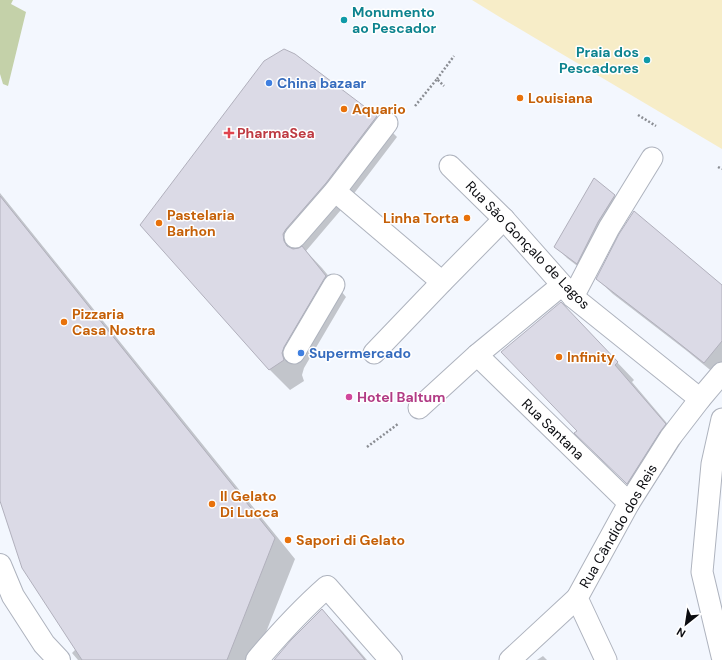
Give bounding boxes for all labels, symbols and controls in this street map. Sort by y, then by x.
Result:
place label: Monumento ao Pescador [352,3,437,37]
marker: Monumento ao Pescador [339,15,349,25]
place label: Praia dos Pescadores [559,43,639,77]
marker: Praia dos Pescadores [642,55,652,65]
place label: China bazaar [277,74,367,92]
marker: China bazaar [264,78,274,88]
place label: Louisiana [528,89,593,107]
marker: Louisiana [515,93,525,103]
place label: Aquario [352,100,406,118]
marker: Aquario [339,104,349,114]
place label: PharmaSea [237,124,315,142]
marker: PharmaSea [224,128,234,138]
street label: Rua São Gonçalo de Lagos [462,177,594,313]
place label: Pastelaria Barhon [167,206,235,240]
place label: Linha Torta [383,209,459,227]
marker: Linha Torta [462,213,472,223]
marker: Pastelaria Barhon [154,218,164,228]
place label: Pizzaria Casa Nostra [72,305,155,339]
marker: Pizzaria Casa Nostra [59,317,69,327]
place label: Supermercado [309,344,411,362]
marker: Supermercado [296,348,306,358]
place label: Infinity [567,348,616,366]
marker: Infinity [554,352,564,362]
place label: Hotel Baltum [357,388,445,406]
marker: Hotel Baltum [344,392,354,402]
street label: Rua Santana [518,395,588,463]
street label: Rua Cândido dos Reis [575,461,661,591]
place label: Il Gelato Di Lucca [220,487,279,521]
marker: Il Gelato Di Lucca [207,499,217,509]
place label: Sapori di Gelato [296,531,405,549]
marker: Sapori di Gelato [283,535,293,545]
north arrow [666,604,706,644]
text: N [674,625,688,641]

